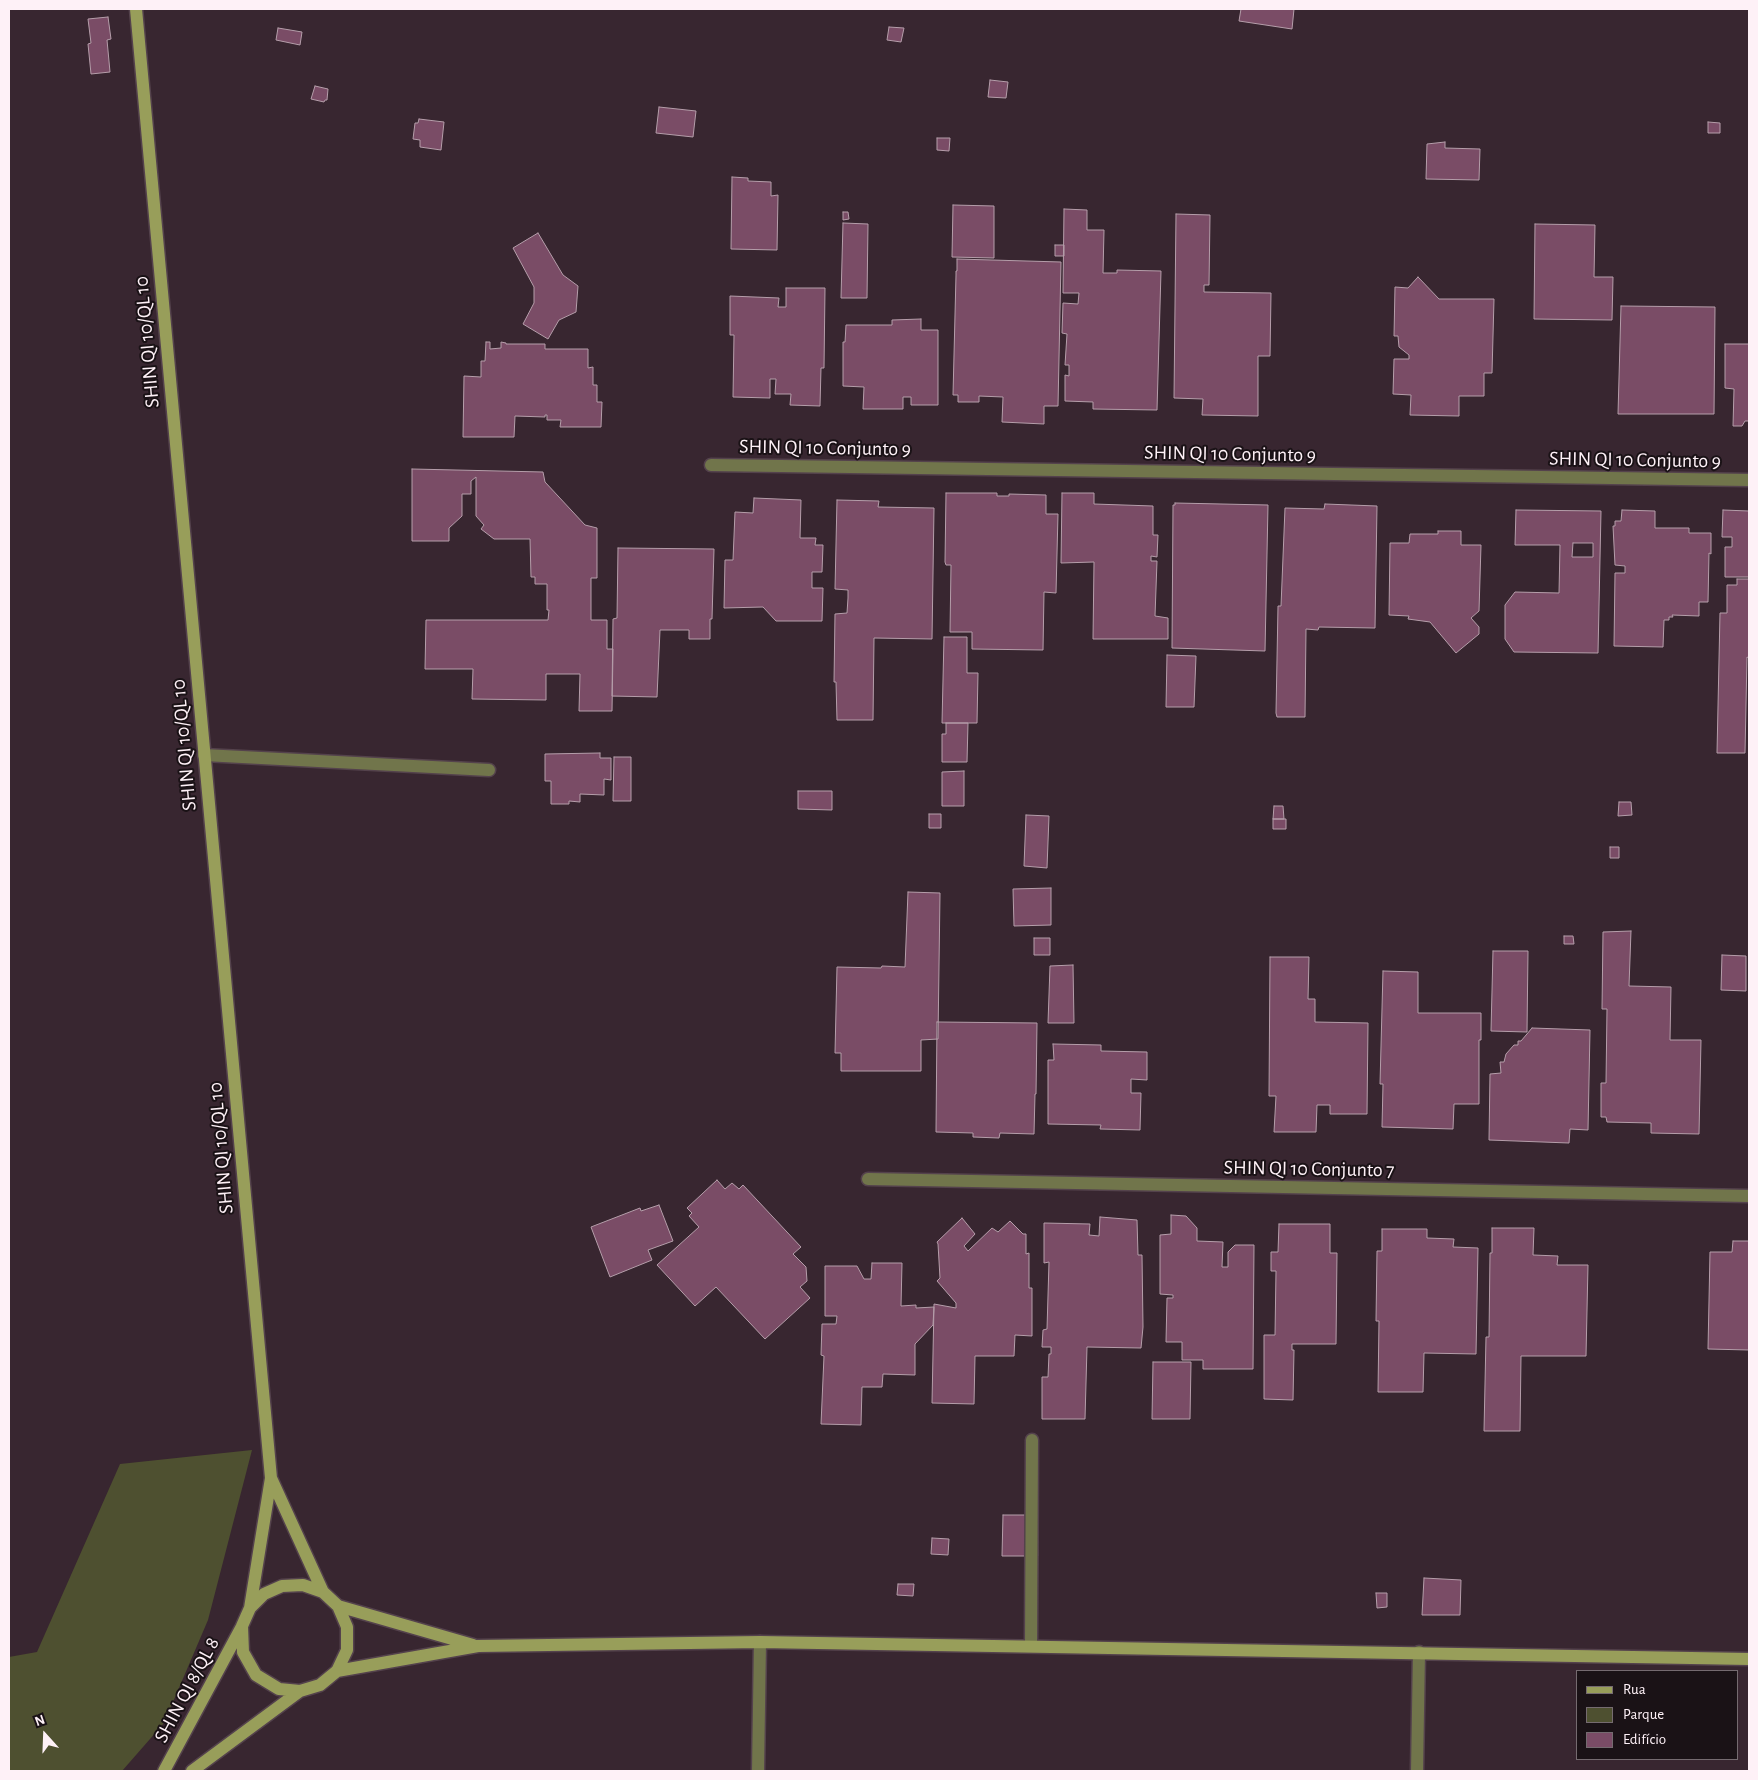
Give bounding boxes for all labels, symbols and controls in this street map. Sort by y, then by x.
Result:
street label: SHIN QI 10/QL 10 [129,275,165,409]
street label: SHIN QI 10 Conjunto 9 [739,435,911,461]
street label: SHIN QI 10 Conjunto 9 [1144,441,1316,467]
street label: SHIN QI 10 Conjunto 9 [1549,447,1721,473]
street label: SHIN QI 10/QL 10 [166,678,202,812]
street label: SHIN QI 10/QL 10 [203,1081,239,1215]
street label: SHIN QI 10 Conjunto 7 [1223,1156,1395,1182]
street label: SHIN QI 8/QL 8 [149,1633,225,1747]
legend [1576,1670,1738,1760]
text: Rua [1623,1682,1646,1697]
text: Parque [1623,1707,1664,1722]
north arrow [20,1710,70,1760]
text: N [33,1713,47,1729]
text: Edifício [1623,1732,1666,1747]

